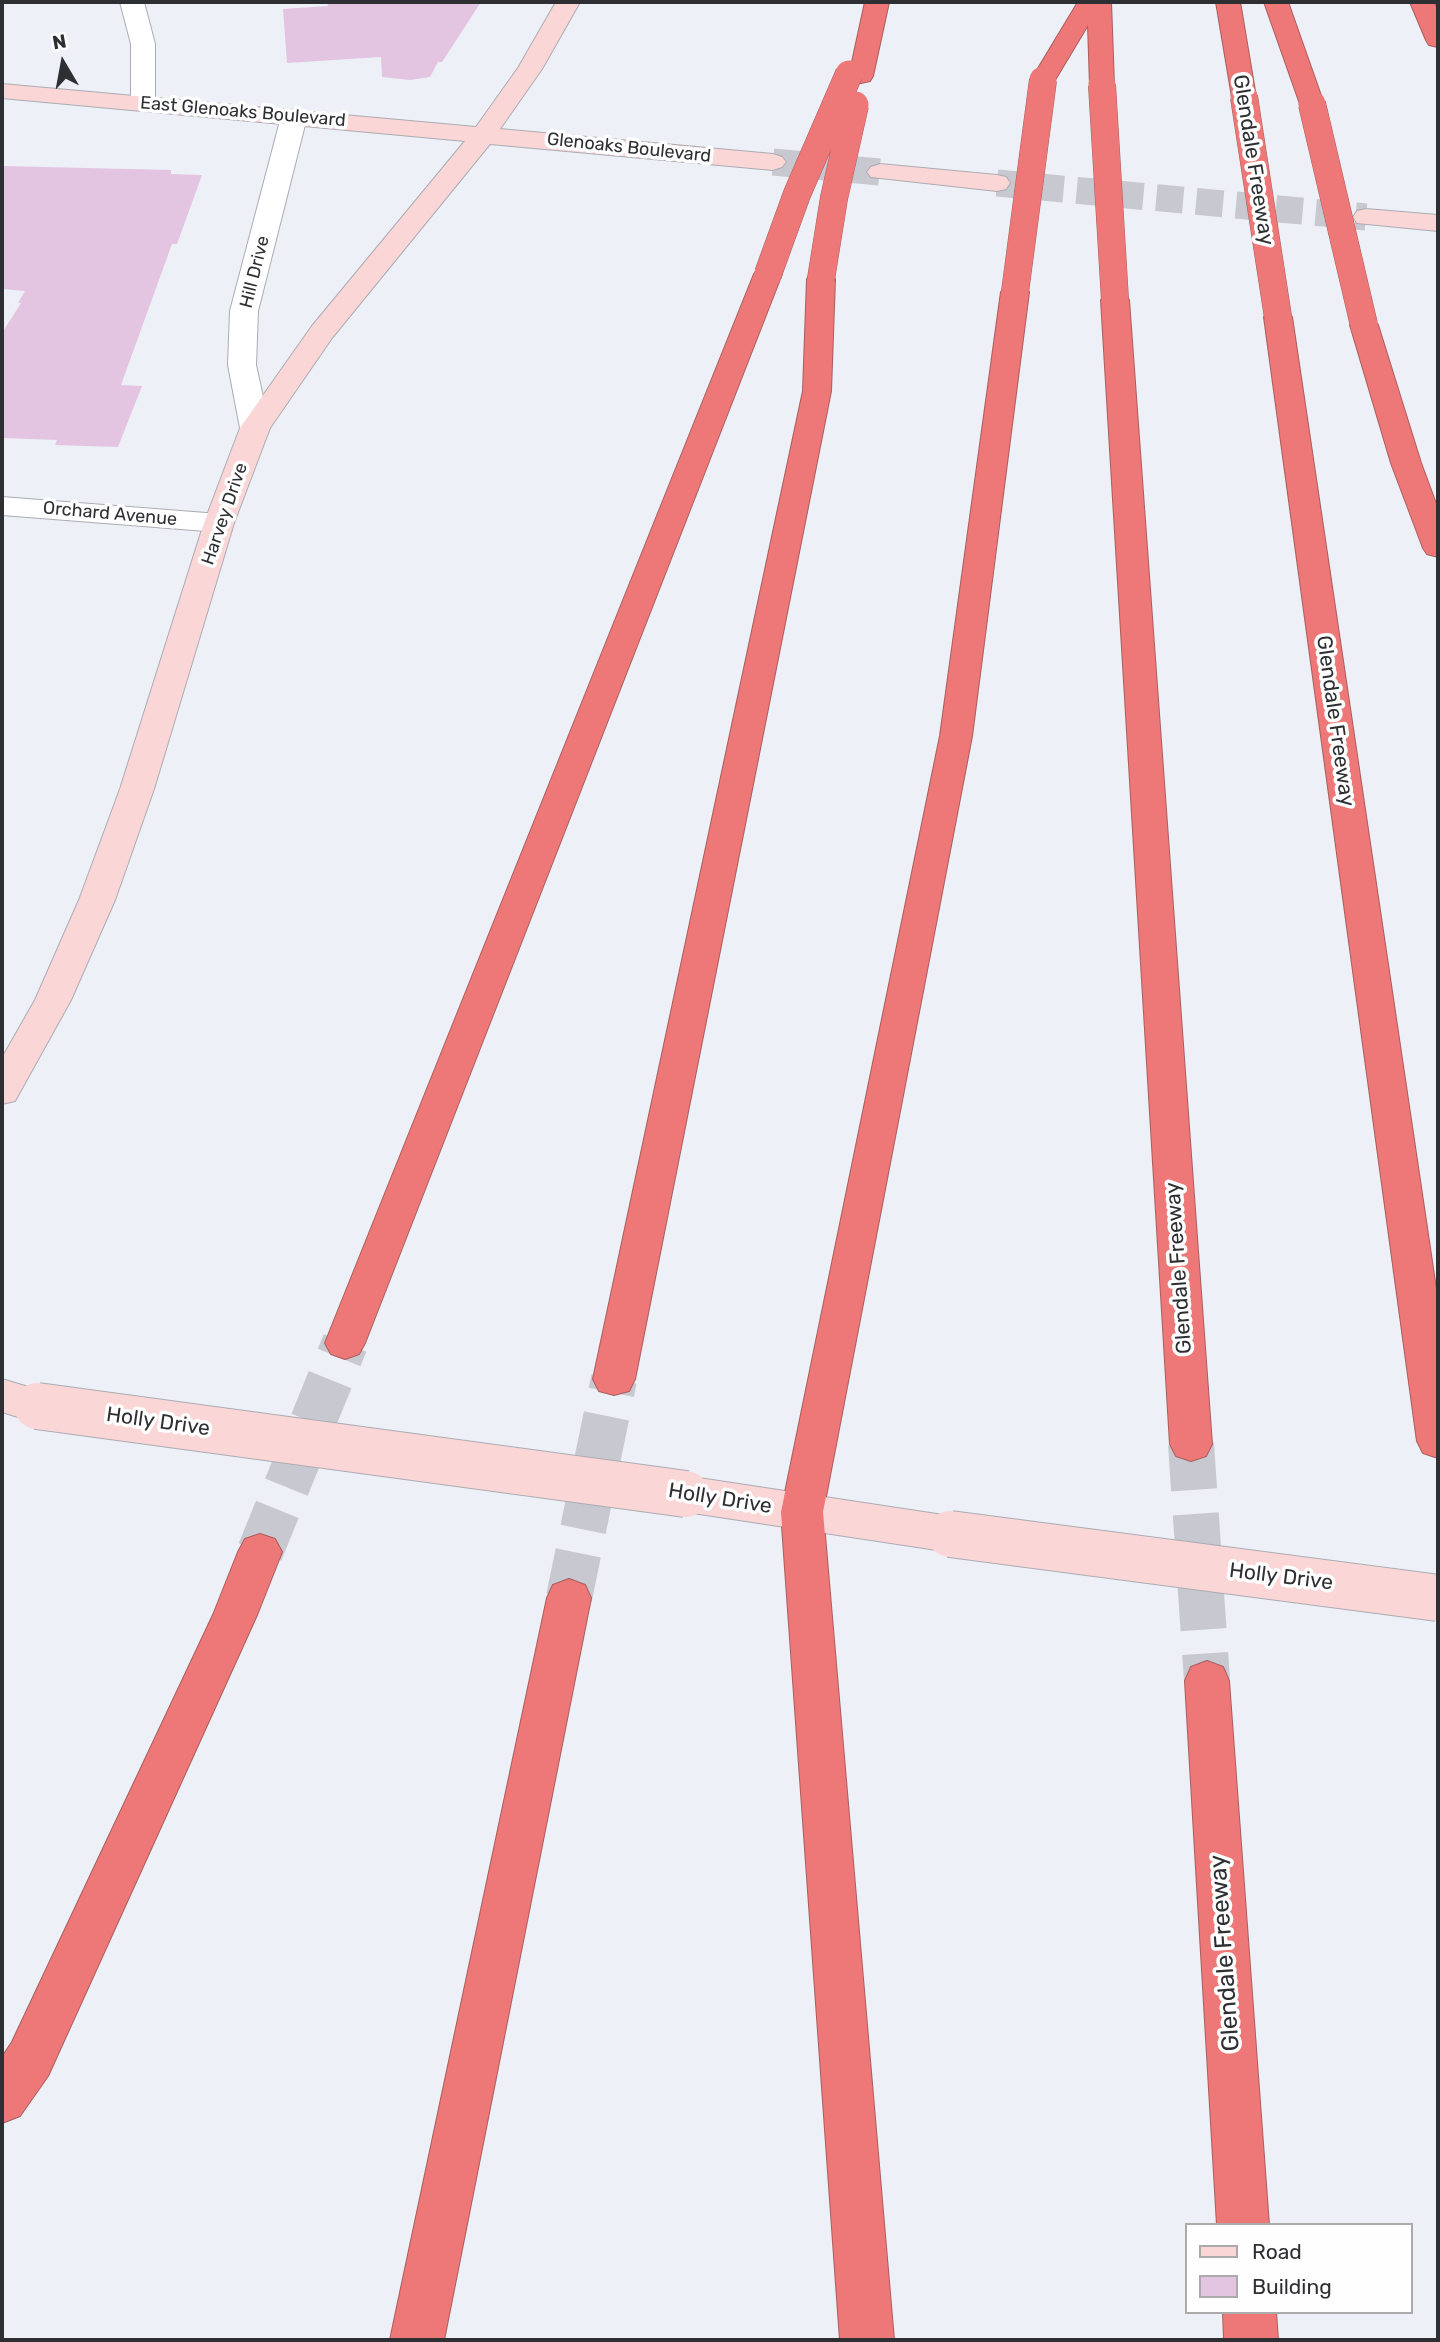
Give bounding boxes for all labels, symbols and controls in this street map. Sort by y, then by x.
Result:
north arrow [28,28,98,98]
text: N [51,29,68,54]
street label: Glendale Freeway [1227,73,1279,247]
street label: East Glenoaks Boulevard [139,92,347,132]
street label: Glenoaks Boulevard [546,129,712,167]
street label: Hill Drive [236,234,274,310]
street label: Harvey Drive [197,460,253,568]
street label: Orchard Avenue [42,497,178,531]
street label: Glendale Freeway [1311,634,1359,808]
street label: Glendale Freeway [1160,1181,1198,1355]
street label: Holly Drive [104,1402,212,1442]
street label: Holly Drive [666,1478,774,1520]
street label: Holly Drive [1228,1558,1334,1596]
street label: Glendale Freeway [1204,1854,1246,2052]
legend [1184,2223,1412,2314]
text: Road [1252,2239,1302,2264]
text: Building [1252,2274,1332,2299]

